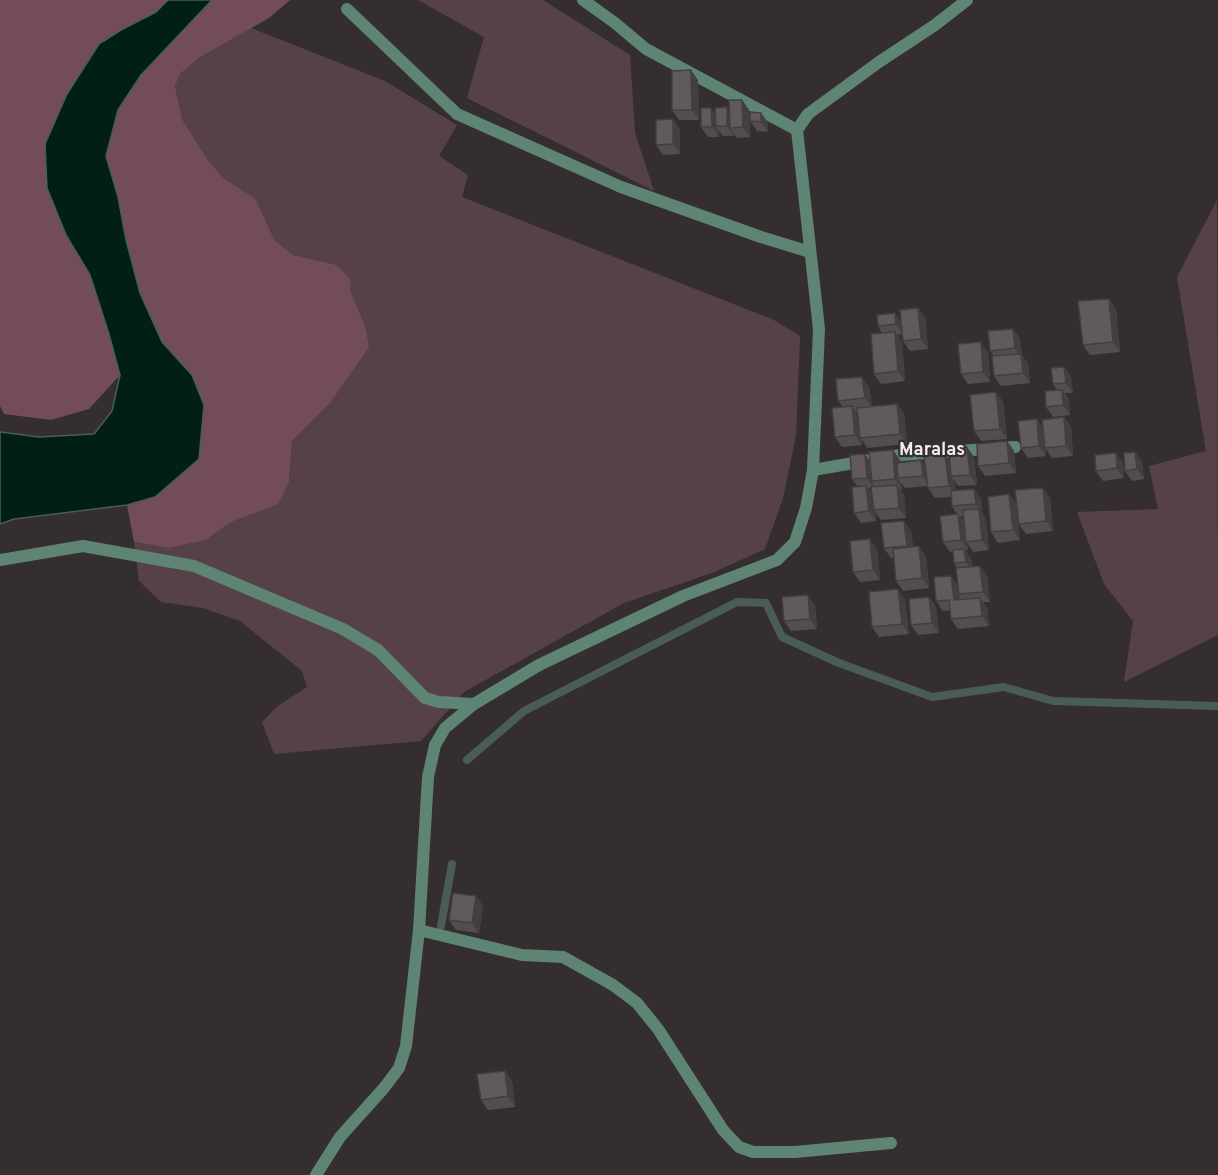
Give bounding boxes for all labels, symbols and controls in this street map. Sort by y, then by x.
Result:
district label: Maralas [899,440,965,462]

